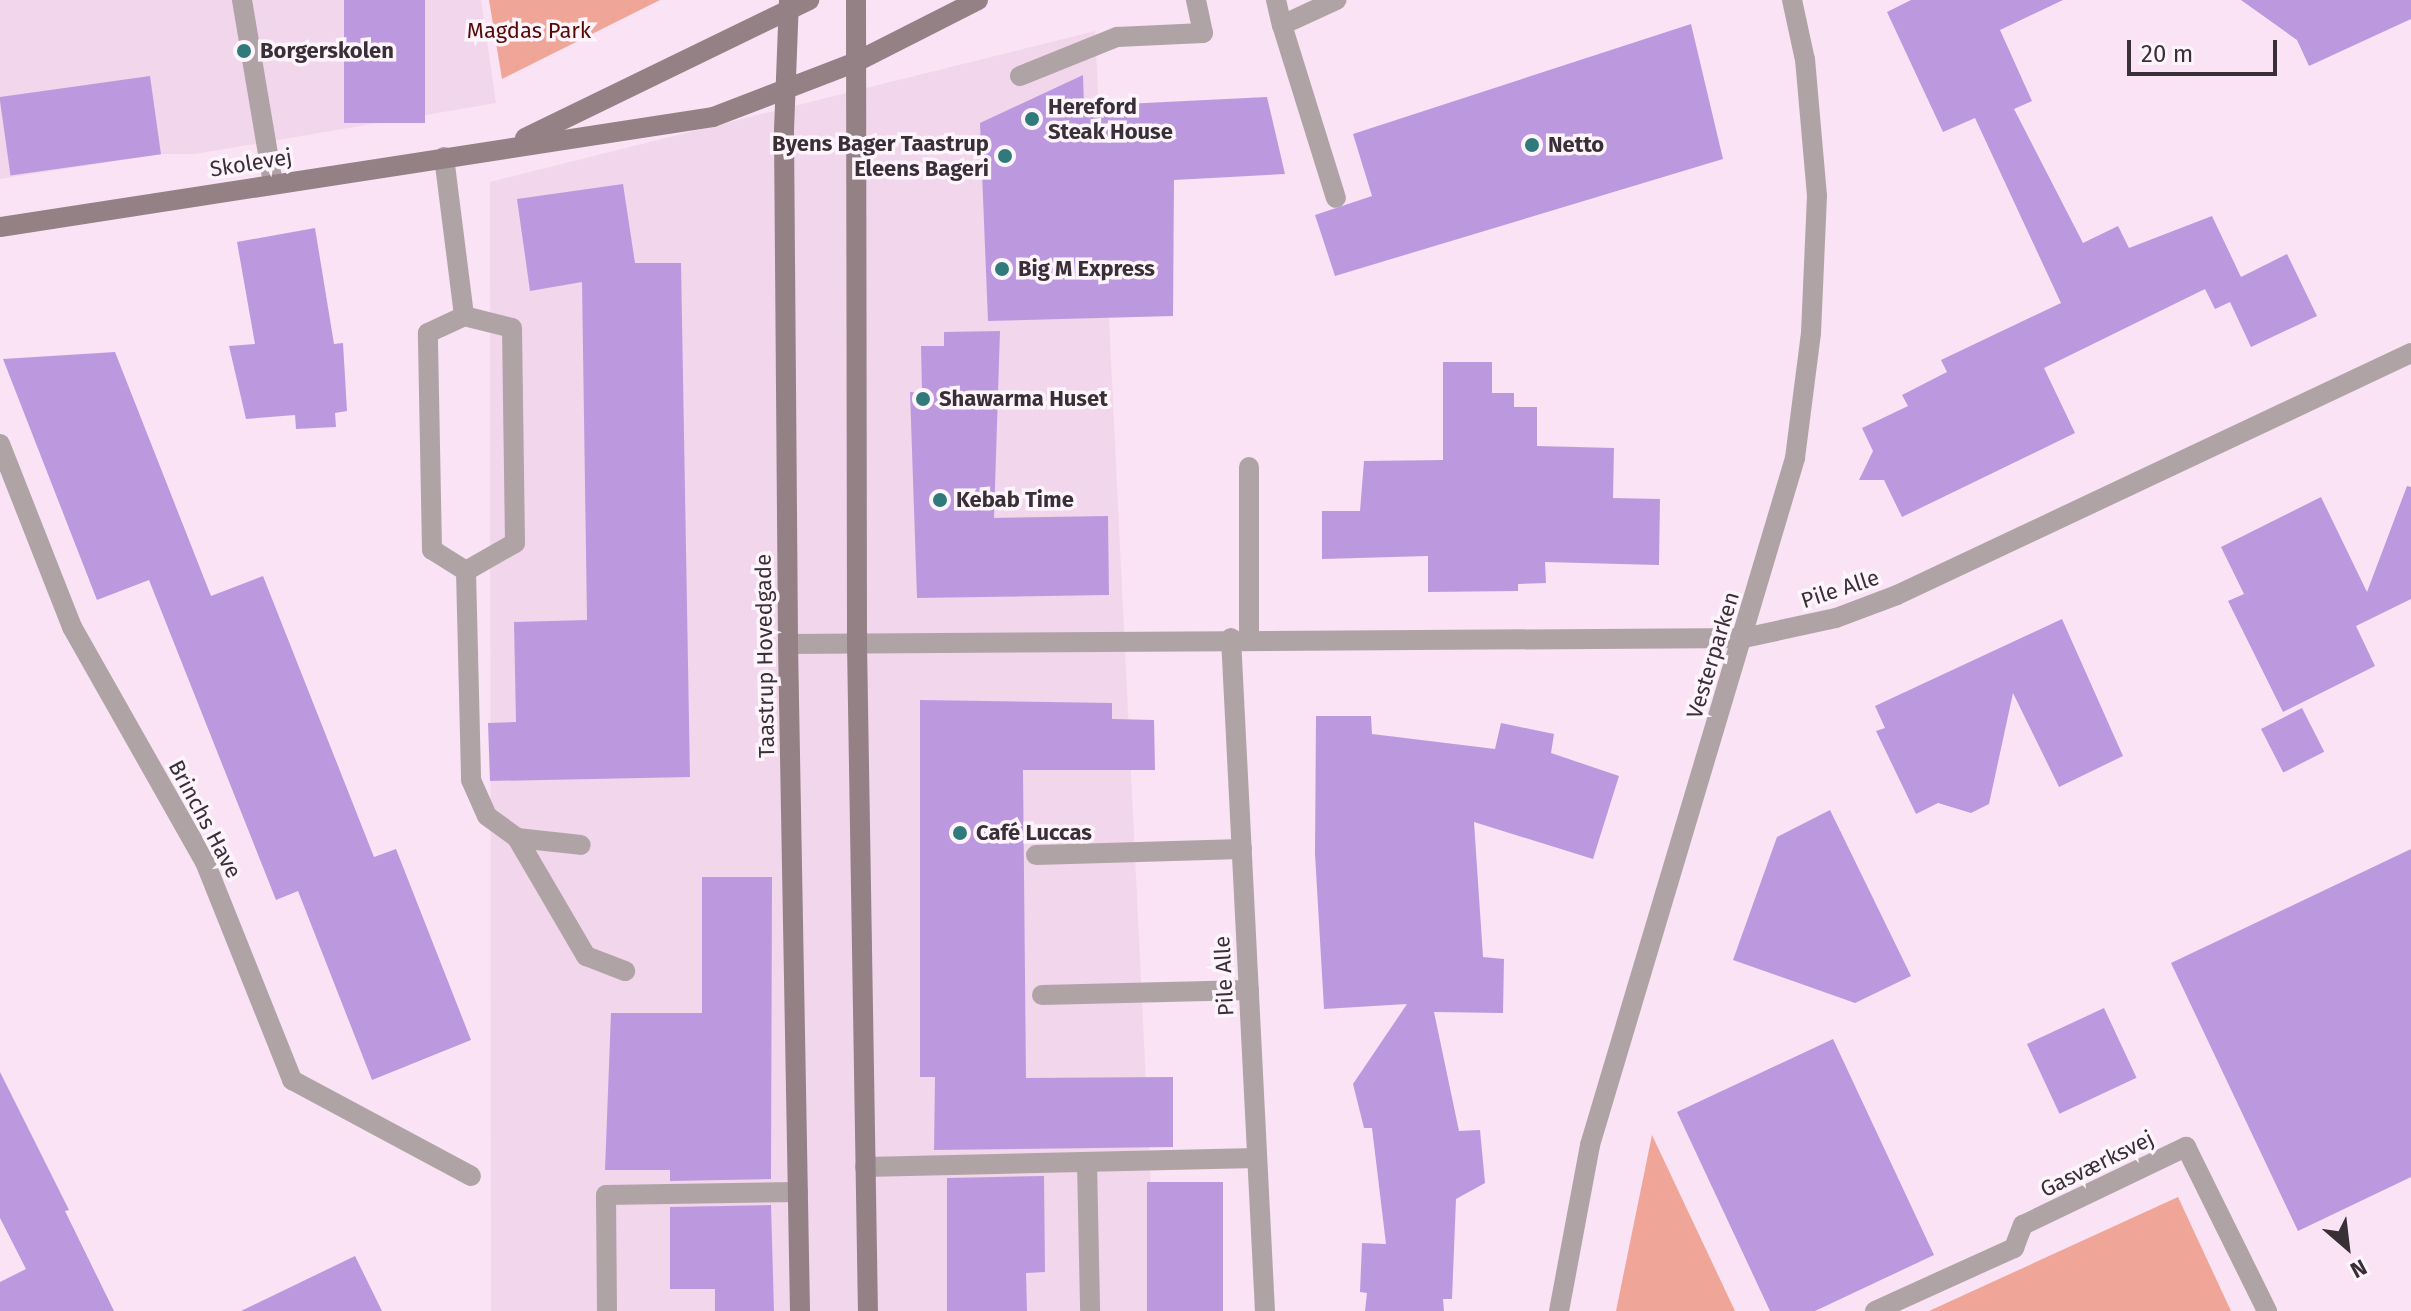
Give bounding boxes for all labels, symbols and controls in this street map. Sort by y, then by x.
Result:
park label: Magdas Park [467,18,591,44]
scale bar [2131,24,2281,74]
place label: Borgerskolen [260,38,394,64]
text: 20 m [2141,40,2193,68]
marker: Borgerskolen [235,42,253,60]
place label: Hereford Steak House [1048,93,1173,144]
marker: Hereford Steak House [1023,110,1041,128]
place label: Byens Bager Taastrup Eleens Bageri [772,130,989,182]
place label: Netto [1548,132,1604,158]
marker: Netto [1523,136,1541,154]
street label: Skolevej [208,143,294,183]
marker: Byens Bager Taastrup Eleens Bageri [996,147,1014,165]
place label: Big M Express [1018,256,1155,282]
marker: Big M Express [993,260,1011,278]
place label: Shawarma Huset [939,386,1108,412]
marker: Shawarma Huset [914,390,932,408]
place label: Kebab Time [956,487,1074,513]
marker: Kebab Time [931,491,949,509]
street label: Taastrup Hovedgade [750,554,780,758]
street label: Pile Alle [1798,564,1882,614]
street label: Vesterparken [1681,588,1745,722]
street label: Brinchs Have [163,755,247,883]
place label: Café Luccas [976,820,1092,846]
marker: Café Luccas [951,824,969,842]
street label: Pile Alle [1209,935,1239,1017]
street label: Gasværksvej [2036,1125,2158,1203]
north arrow [2307,1207,2387,1287]
text: N [2346,1253,2371,1284]

